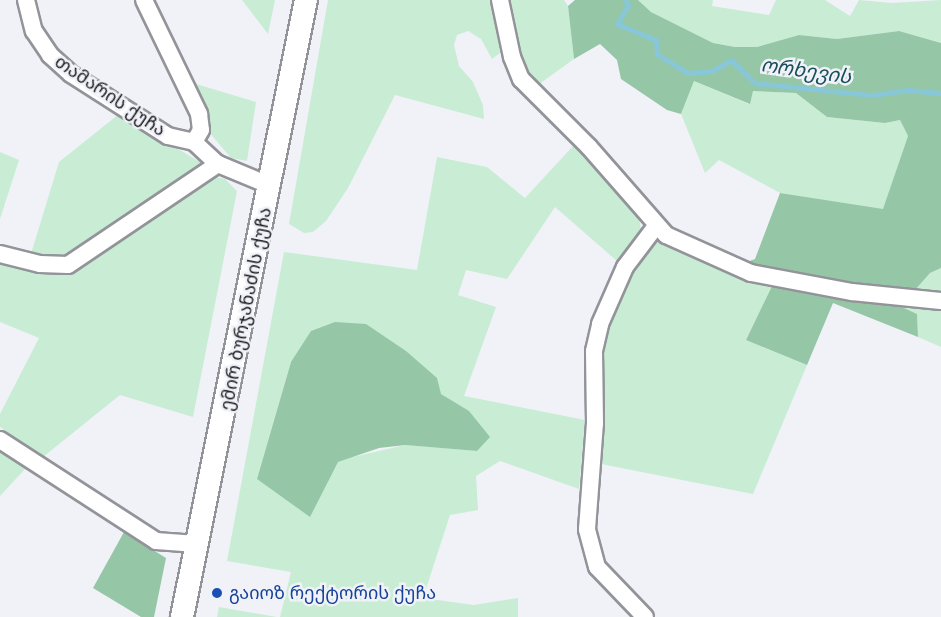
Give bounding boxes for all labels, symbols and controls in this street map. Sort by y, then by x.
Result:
street label: თამარის ქუჩა [50,51,170,141]
water label: ორხევის [759,53,853,89]
street label: ემირ ბურჯანაძის ქუჩა [216,205,276,413]
place label: გაიოზ რექტორის ქუჩა [229,582,436,604]
marker: გაიოზ რექტორის ქუჩა [210,586,224,600]

